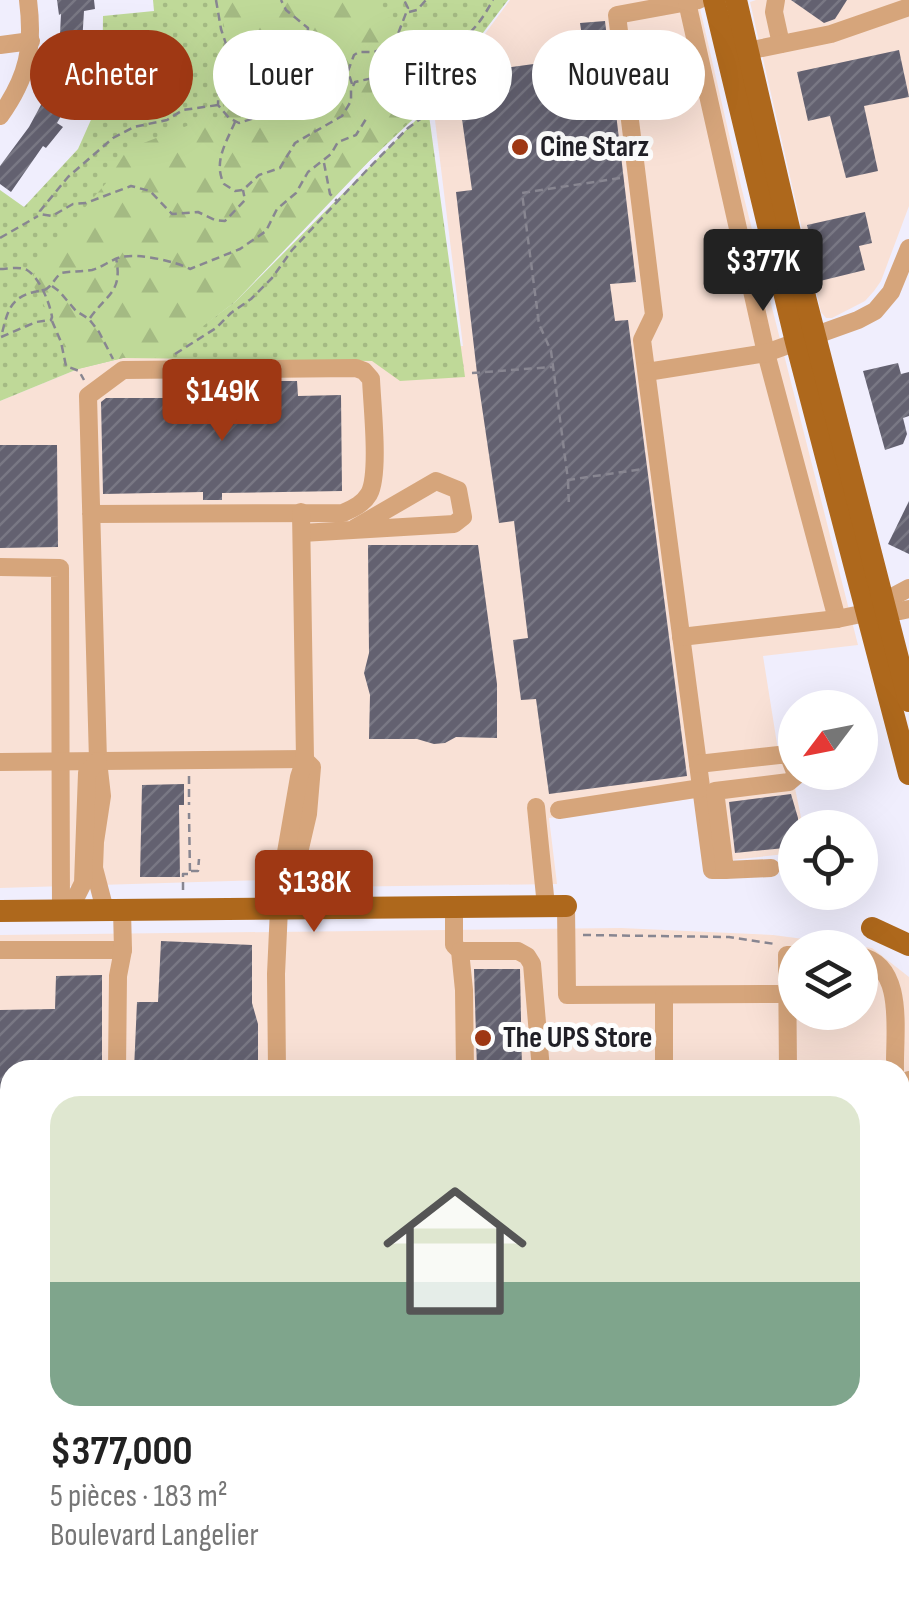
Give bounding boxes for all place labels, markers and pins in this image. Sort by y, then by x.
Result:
place label: Cine Starz [540,129,649,165]
marker: Cine Starz [509,136,531,158]
pin: $377K [693,229,833,314]
pin: $149K [152,359,292,444]
pin: $138K [244,850,384,935]
place label: The UPS Store [503,1020,652,1056]
marker: The UPS Store [472,1027,494,1049]

